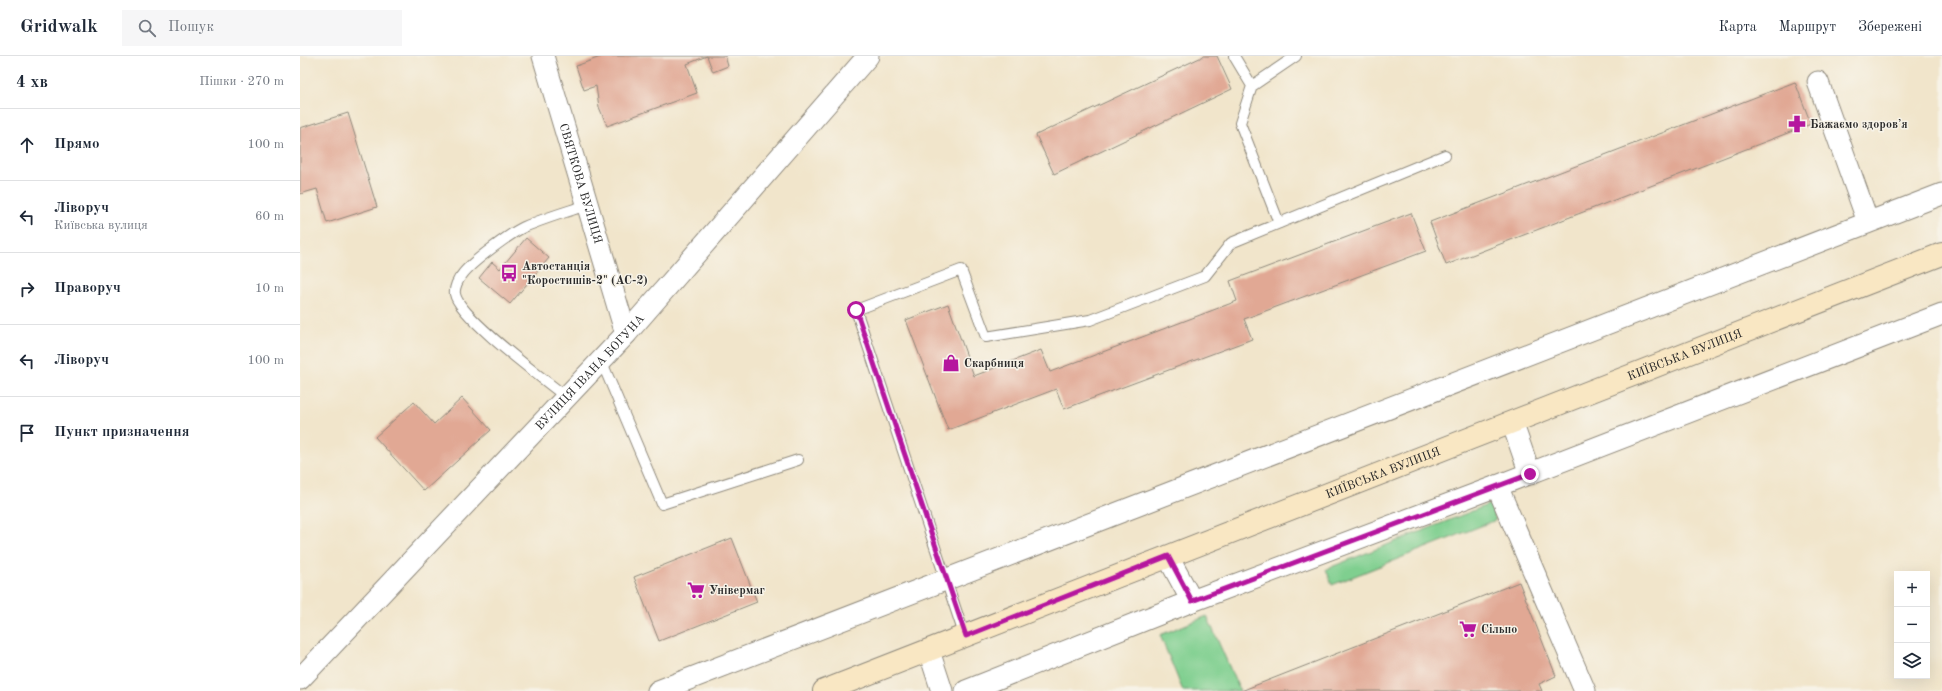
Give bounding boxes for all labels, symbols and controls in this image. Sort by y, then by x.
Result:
search box [122,10,402,46]
icon: search [136,17,158,39]
text: Gridwalk [20,18,98,37]
text: Пошук [168,20,214,35]
text: Карта [1719,20,1757,34]
text: Маршрут [1779,20,1836,34]
text: Збережені [1858,20,1922,34]
text: 4 хв [16,74,48,91]
text: Пішки · 270 m [199,75,284,88]
pharmacy icon: Бажаємо здоровʼя [1787,114,1807,134]
place label: Бажаємо здоровʼя [1810,118,1908,131]
street label: СВЯТКОВА ВУЛИЦЯ [556,122,604,245]
icon: ahead [16,134,38,156]
text: Прямо [54,137,100,152]
text: 100 m [247,138,284,151]
text: Ліворуч [54,201,109,216]
icon: left [16,206,38,228]
text: 60 m [255,210,284,223]
text: Київська вулиця [54,219,148,232]
place label: Автостанція "Коростишів-2" (АС-2) [522,261,648,287]
bus stop icon: Автостанція "Коростишів-2" (АС-2) [499,263,519,283]
icon: right [16,278,38,300]
text: Праворуч [54,281,121,296]
text: 10 m [255,282,284,295]
route start [847,301,865,319]
street label: ВУЛИЦЯ ІВАНА БОГУНА [534,313,647,433]
street label: КИЇВСЬКА ВУЛИЦЯ [1626,328,1744,383]
icon: left [16,350,38,372]
text: Ліворуч [54,353,109,368]
shop icon: Скарбниця [941,353,961,373]
text: 100 m [247,354,284,367]
place label: Скарбниця [964,358,1024,370]
icon: arrive [16,422,38,444]
text: Пункт призначення [54,425,190,440]
street label: КИЇВСЬКА ВУЛИЦЯ [1324,446,1442,501]
route end [1521,465,1539,483]
map controls [1894,571,1930,679]
button: + [1894,571,1930,607]
supermarket icon: Універмаг [686,580,706,600]
place label: Універмаг [709,585,765,597]
button: − [1894,607,1930,643]
supermarket icon: Сільпо [1458,619,1478,639]
place label: Сільпо [1481,624,1517,636]
button: layers [1894,643,1930,679]

